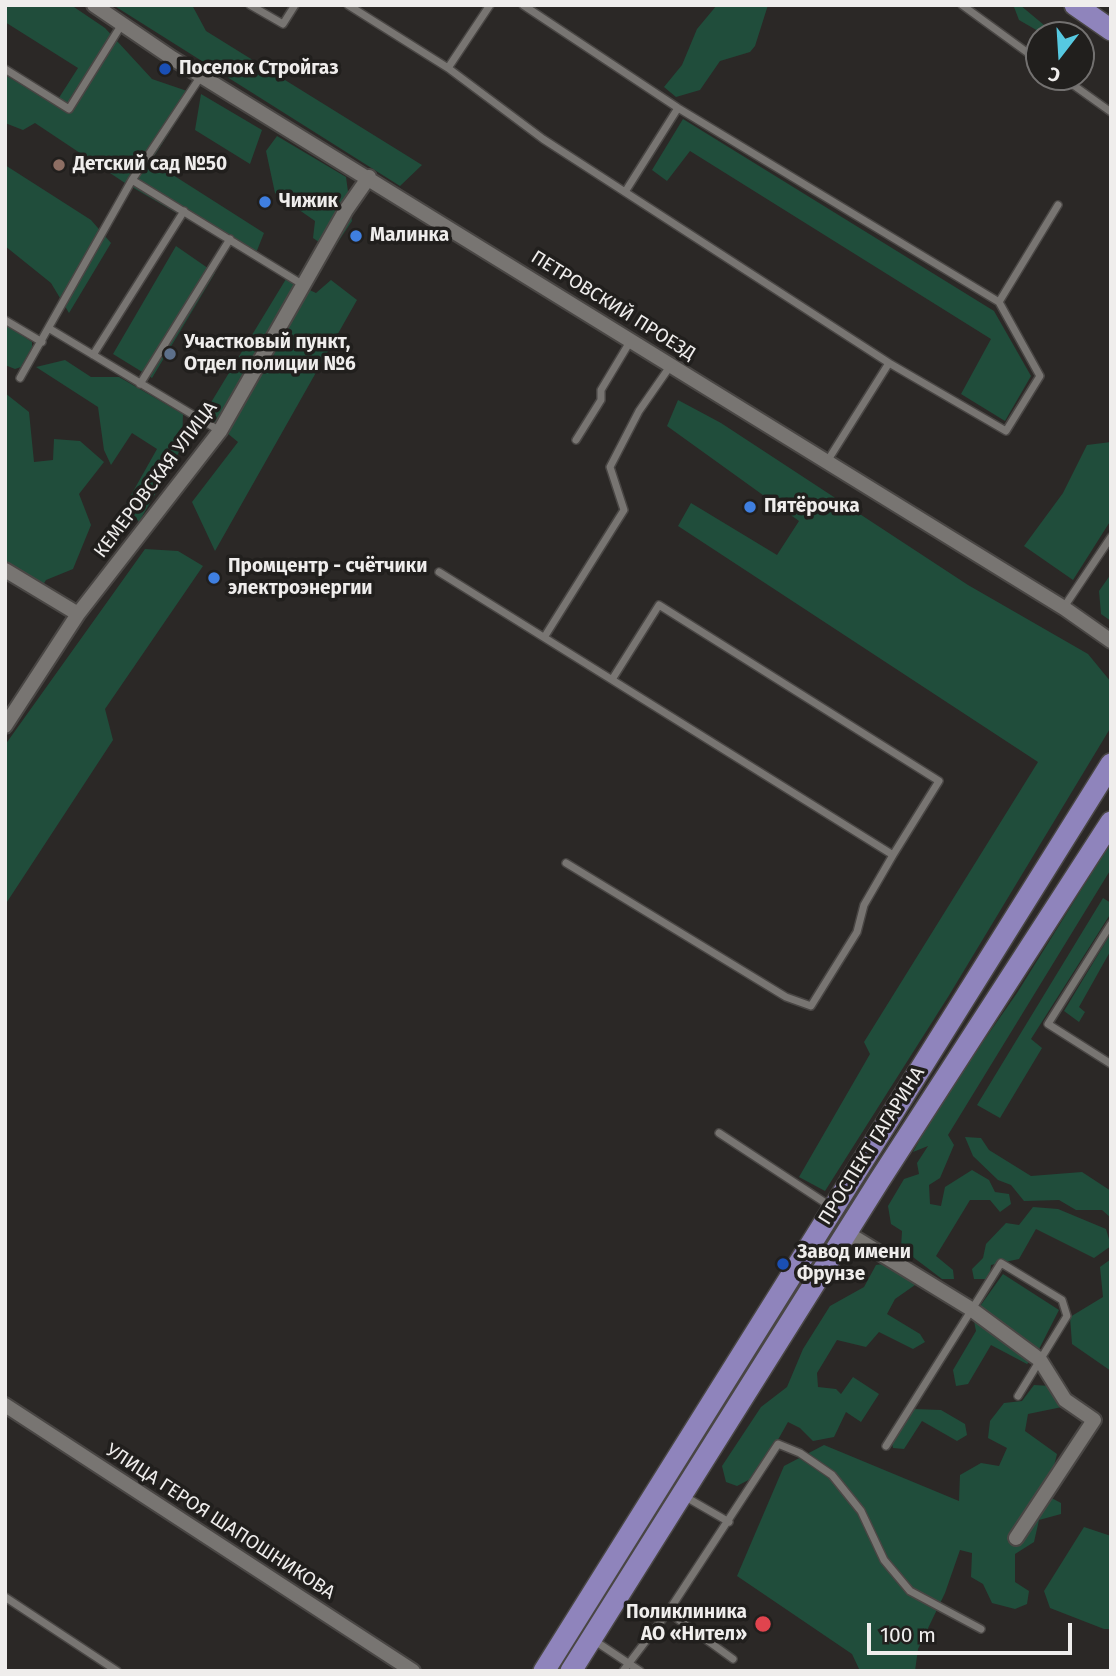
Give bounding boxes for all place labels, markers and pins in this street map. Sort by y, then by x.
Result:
place label: Поселок Стройгаз [179,58,339,80]
marker: Поселок Стройгаз [157,61,173,77]
place label: Детский сад №50 [73,154,227,176]
marker: Детский сад №50 [51,157,67,173]
place label: Чижик [279,191,338,213]
marker: Чижик [257,194,273,210]
place label: Малинка [370,225,449,247]
marker: Малинка [348,228,364,244]
place label: Участковый пункт, Отдел полиции №6 [184,332,356,376]
marker: Участковый пункт, Отдел полиции №6 [162,346,178,362]
place label: Пятёрочка [764,496,860,518]
marker: Пятёрочка [742,499,758,515]
place label: Промцентр - счётчики электроэнергии [228,556,427,600]
marker: Промцентр - счётчики электроэнергии [206,570,222,586]
place label: Завод имени Фрунзе [797,1242,911,1286]
marker: Завод имени Фрунзе [775,1256,791,1272]
place label: Поликлиника АО «Нител» [626,1602,747,1646]
marker: Поликлиника АО «Нител» [753,1614,773,1634]

